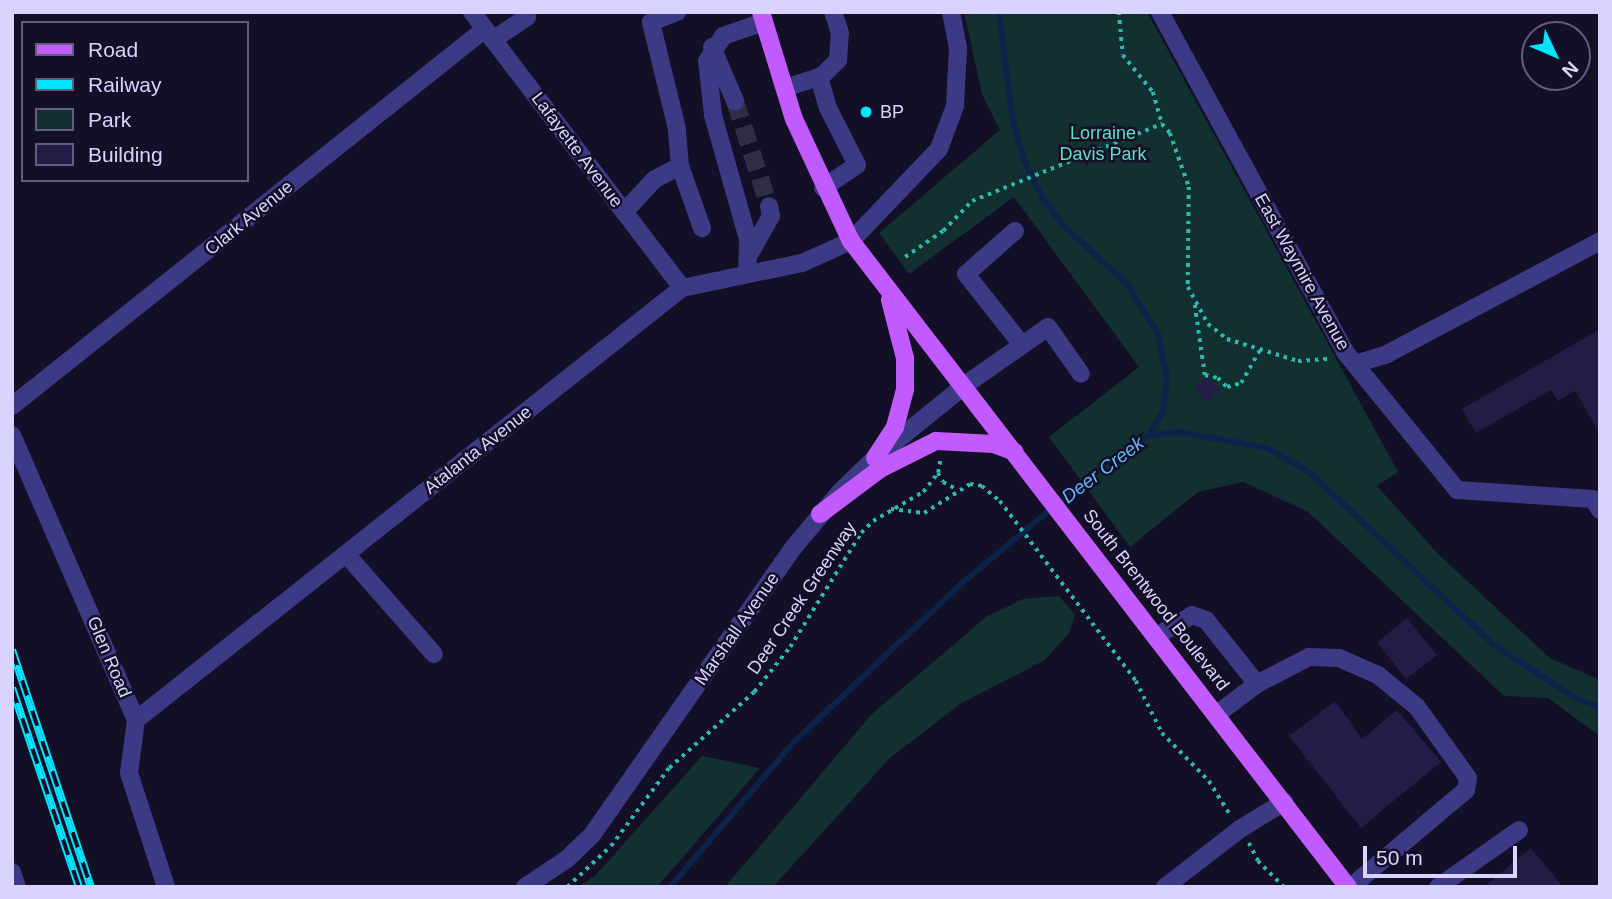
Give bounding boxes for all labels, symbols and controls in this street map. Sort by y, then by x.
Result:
legend [21,21,248,182]
north arrow [1521,21,1591,91]
text: Road [88,38,138,61]
text: N [1558,57,1582,82]
text: Railway [88,73,162,96]
street label: Lafayette Avenue [526,88,628,212]
place label: BP [880,101,904,123]
marker: BP [858,104,874,120]
text: Park [88,108,131,131]
park label: Lorraine Davis Park [1059,123,1147,166]
text: Building [88,143,163,166]
street label: Clark Avenue [200,176,298,260]
street label: East Waymire Avenue [1250,189,1354,355]
street label: Atalanta Avenue [419,401,537,499]
water label: Deer Creek [1057,432,1149,508]
street label: South Brentwood Boulevard [1078,505,1234,695]
street label: Deer Creek Greenway [743,518,861,678]
street label: Marshall Avenue [690,568,784,690]
street label: Glen Road [82,613,136,701]
scale bar [1367,832,1521,876]
text: 50 m [1376,846,1423,869]

